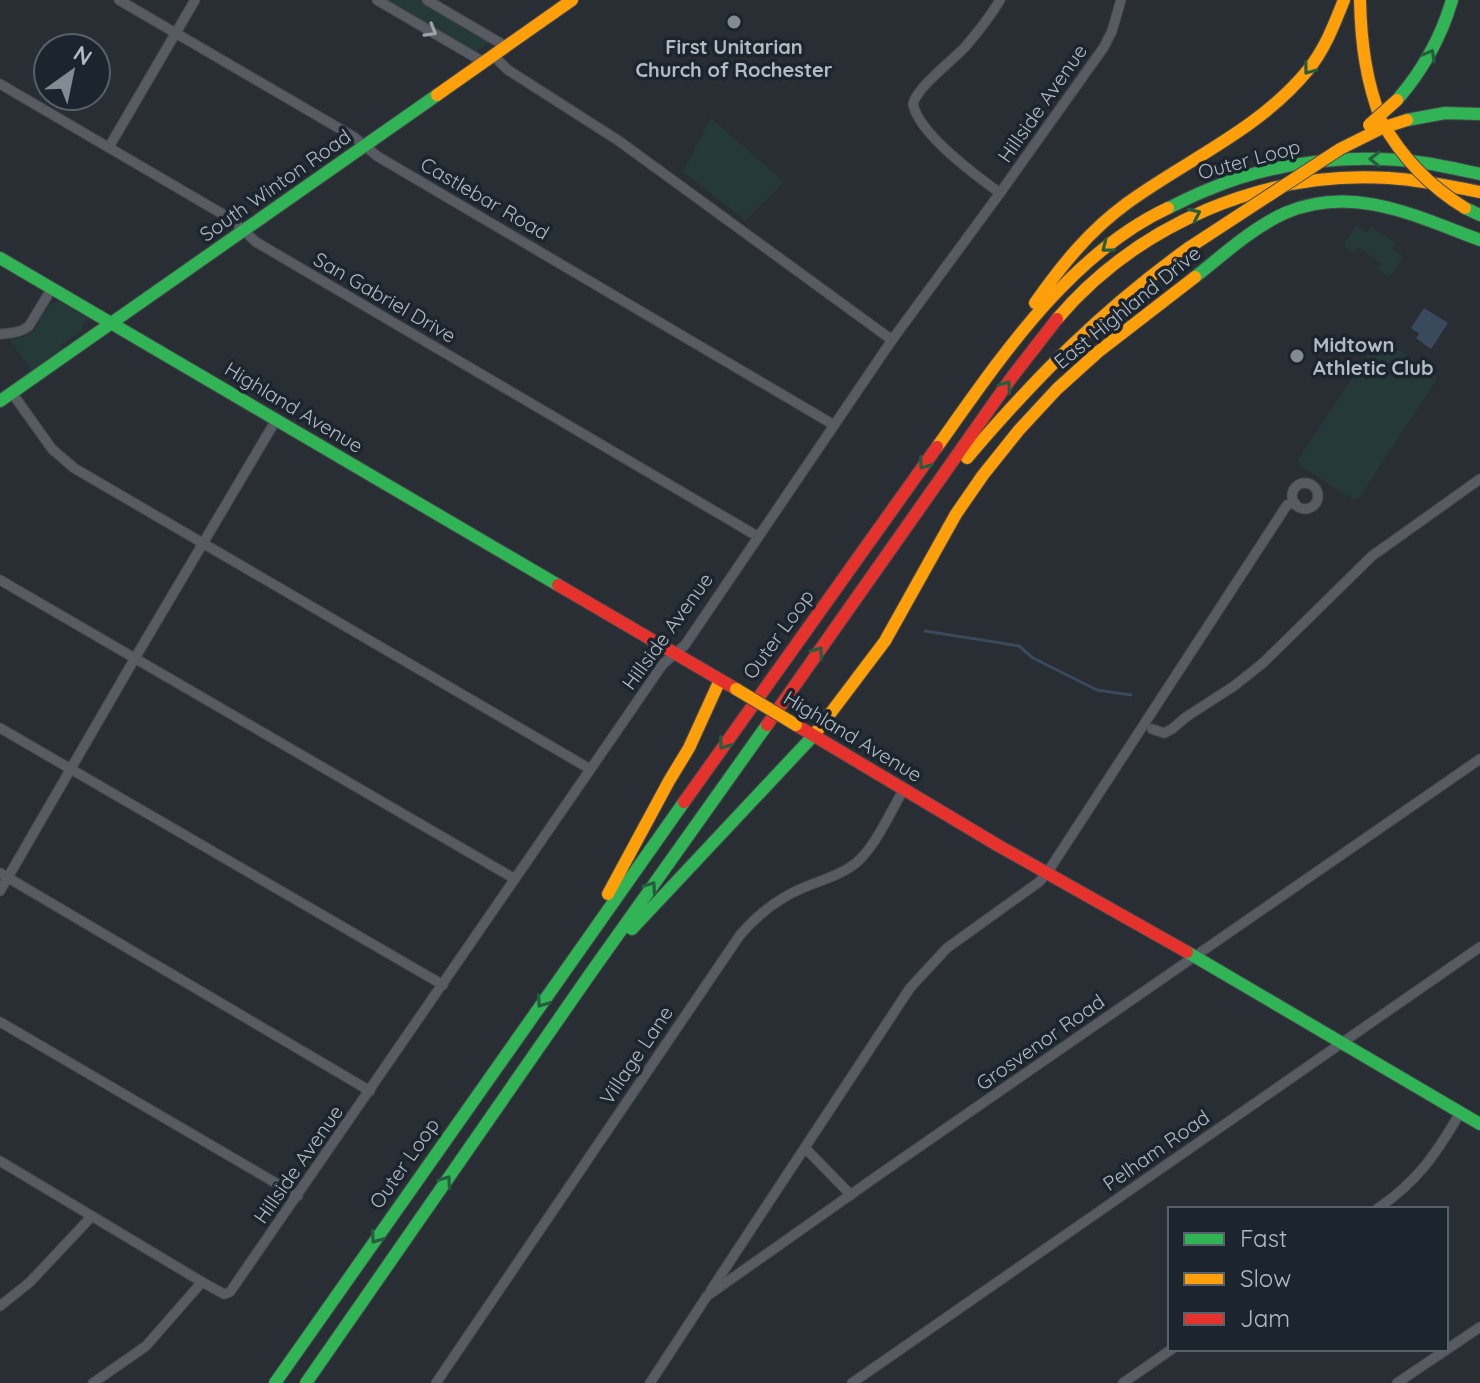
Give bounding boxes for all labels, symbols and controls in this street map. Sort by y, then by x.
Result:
marker: First Unitarian Church of Rochester [725,13,743,31]
one-way arrow [422,21,437,37]
north arrow [32,32,112,112]
place label: First Unitarian Church of Rochester [635,34,833,82]
text: N [68,39,97,71]
street label: Hillside Avenue [992,39,1092,167]
one-way arrow [1420,49,1436,64]
one-way arrow [1305,60,1319,75]
street label: South Winton Road [195,123,355,247]
street label: Outer Loop [1195,133,1303,185]
one-way arrow [1368,150,1381,167]
street label: Castlebar Road [416,151,554,245]
one-way arrow [1187,207,1202,223]
one-way arrow [1101,237,1116,251]
street label: East Highland Drive [1049,240,1205,374]
street label: San Gabriel Drive [309,246,461,348]
place label: Midtown Athletic Club [1313,332,1434,380]
marker: Midtown Athletic Club [1288,347,1306,365]
street label: Highland Avenue [220,356,368,458]
one-way arrow [996,380,1011,394]
one-way arrow [919,456,934,470]
street label: Hillside Avenue [616,567,718,695]
street label: Outer Loop [737,584,819,684]
one-way arrow [809,647,823,661]
street label: Highland Avenue [779,685,927,787]
one-way arrow [720,736,734,750]
one-way arrow [642,881,656,896]
street label: Grosvenor Road [971,989,1109,1095]
one-way arrow [537,994,552,1008]
street label: Village Lane [594,1001,678,1109]
street label: Hillside Avenue [248,1100,348,1228]
street label: Pelham Road [1098,1104,1214,1196]
street label: Outer Loop [364,1113,444,1213]
one-way arrow [436,1175,451,1189]
legend [1168,1207,1448,1351]
text: Fast [1240,1223,1287,1253]
one-way arrow [372,1230,386,1244]
text: Slow [1240,1263,1291,1293]
text: Jam [1240,1303,1290,1333]

